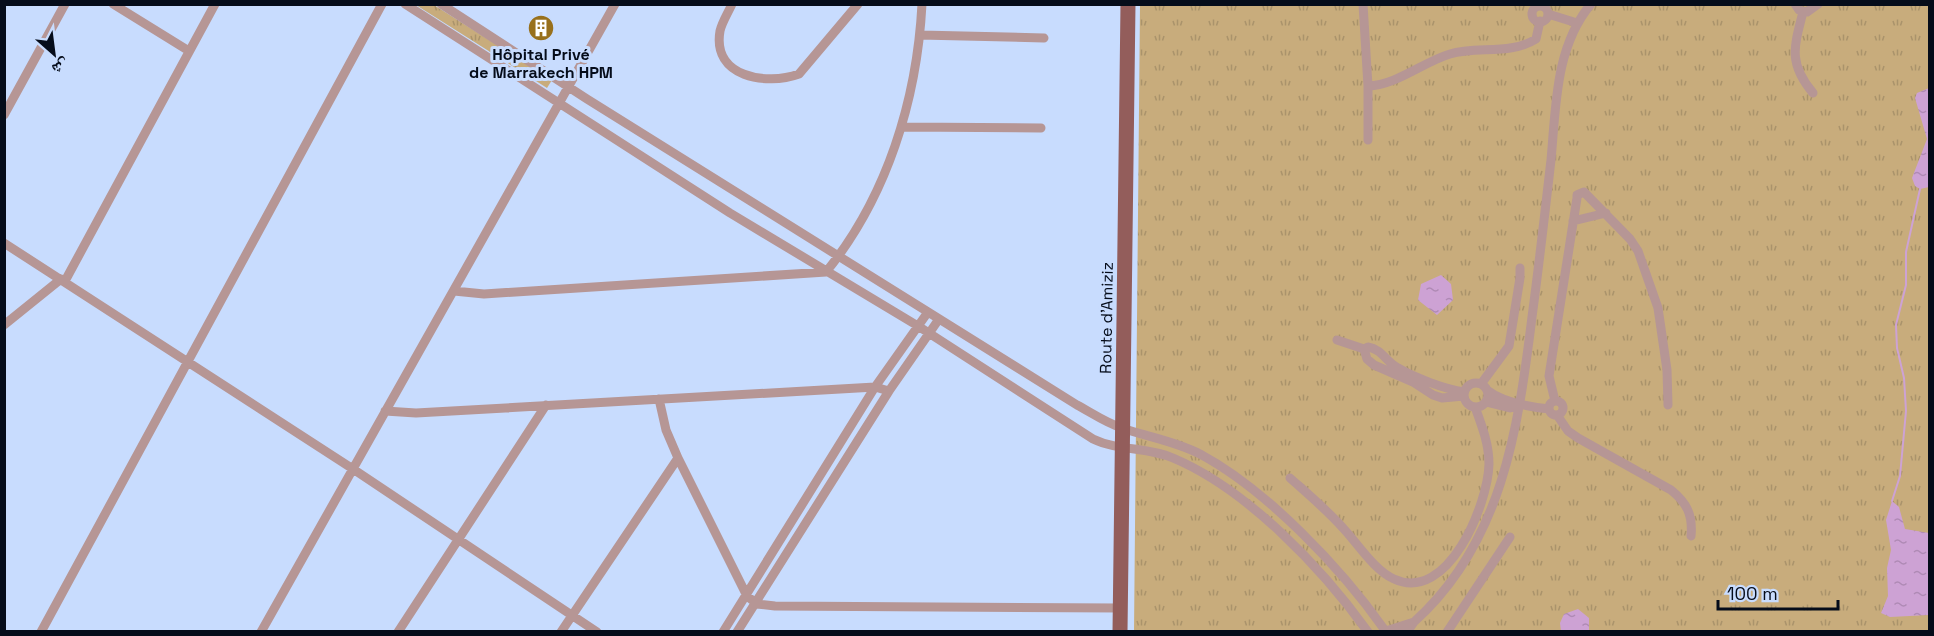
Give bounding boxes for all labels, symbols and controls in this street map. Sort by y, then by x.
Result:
building icon: Hôpital Privé de Marrakech HPM [526,13,556,43]
north arrow [24,24,84,84]
place label: Hôpital Privé de Marrakech HPM [469,44,613,83]
text: ش [48,54,73,80]
street label: Route d'Amiziz [1095,262,1118,374]
scale bar [1718,573,1838,611]
text: 100 m [1727,582,1778,605]

